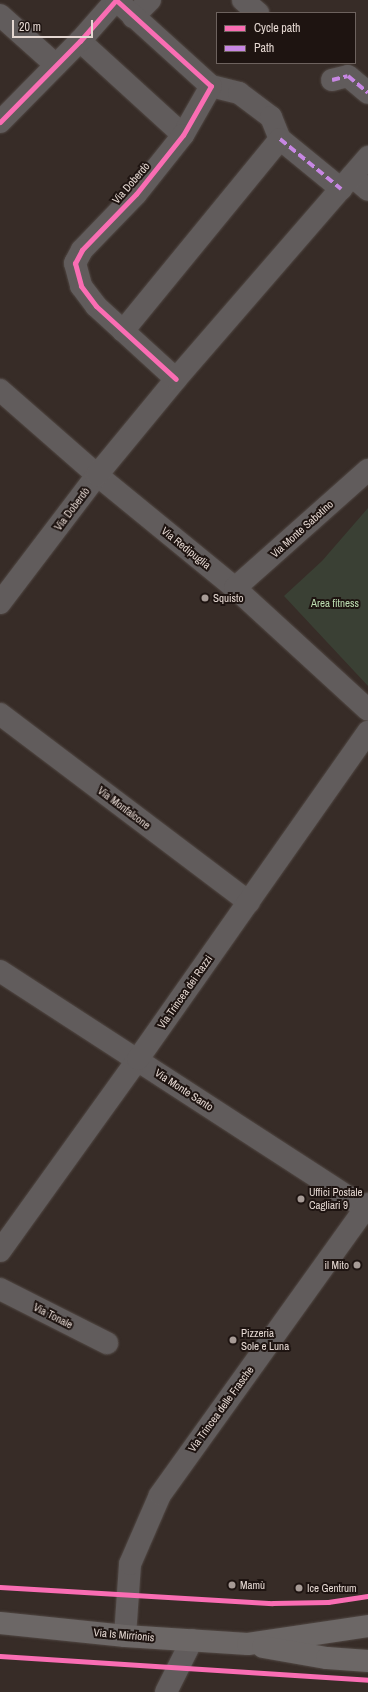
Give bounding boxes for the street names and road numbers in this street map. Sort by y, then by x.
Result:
street label: Via Doberdò [109,160,153,206]
street label: Via Doberdò [52,485,92,533]
street label: Via Monte Sabotino [268,497,336,561]
street label: Via Redipuglia [159,524,213,572]
street label: Via Monfalcone [95,784,153,832]
street label: Via Trincea dei Razzi [155,953,215,1031]
street label: Via Monte Santo [152,1066,216,1114]
street label: Via Tonale [31,1300,75,1332]
street label: Via Trincea delle Frasche [185,1364,257,1454]
street label: Via Is Mirrionis [93,1626,155,1644]

